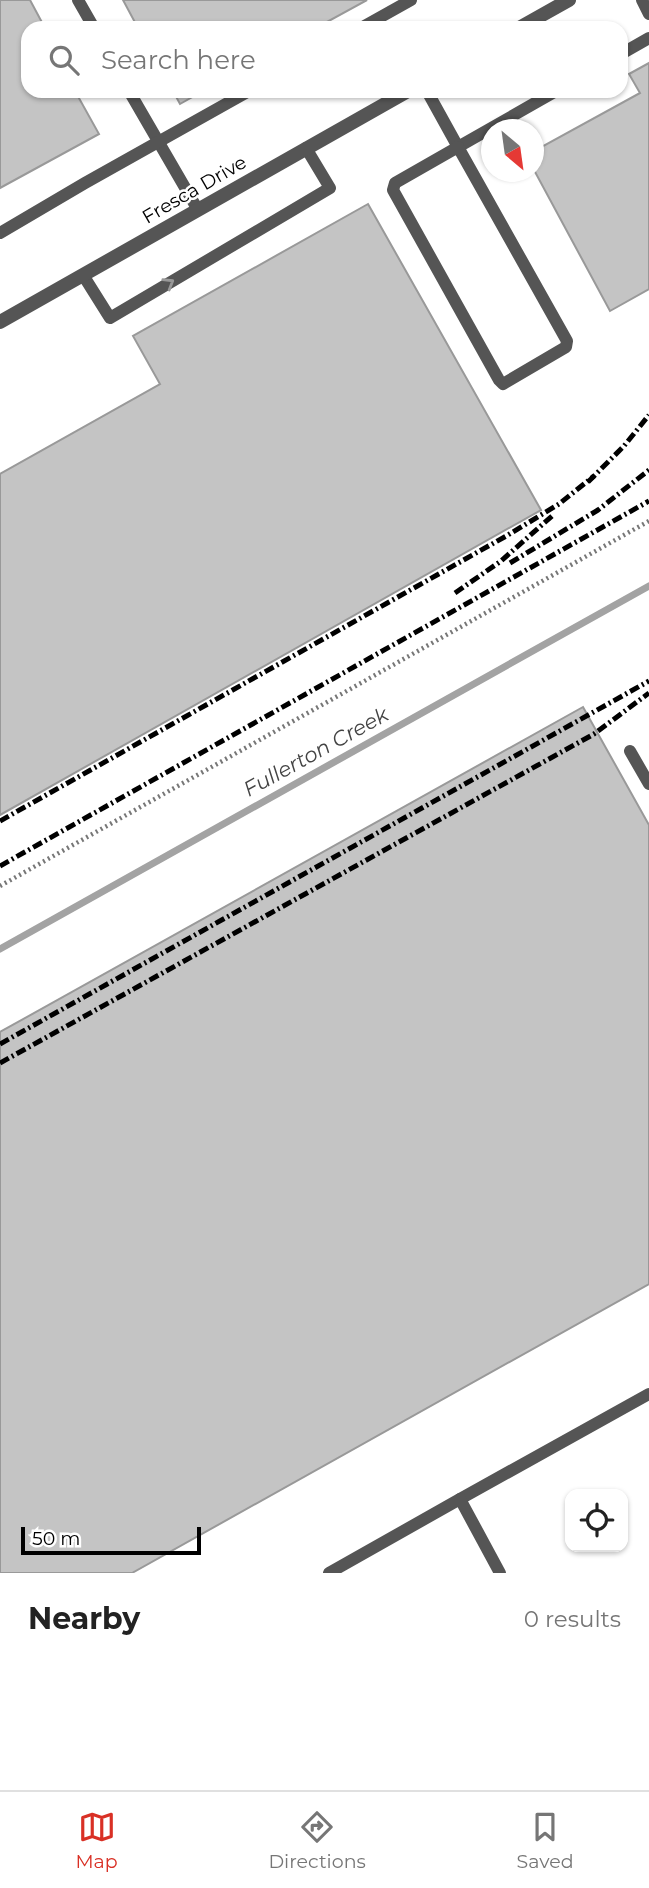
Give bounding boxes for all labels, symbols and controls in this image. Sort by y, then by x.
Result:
search box [21,21,628,98]
icon: search [45,41,83,79]
text: Search here [101,44,256,76]
north arrow [481,119,544,182]
street label: Fresca Drive [138,150,251,229]
one-way arrow [161,278,174,291]
water label: Fullerton Creek [239,701,394,802]
map controls [565,1489,628,1552]
button: locate [565,1489,628,1552]
scale bar [21,1524,201,1556]
text: 50 m [32,1527,80,1550]
text: Nearby [28,1600,140,1637]
text: 0 results [524,1605,621,1633]
tab: Map [75,1808,118,1873]
tab: Directions [268,1808,366,1873]
tab: Saved [517,1808,574,1873]

